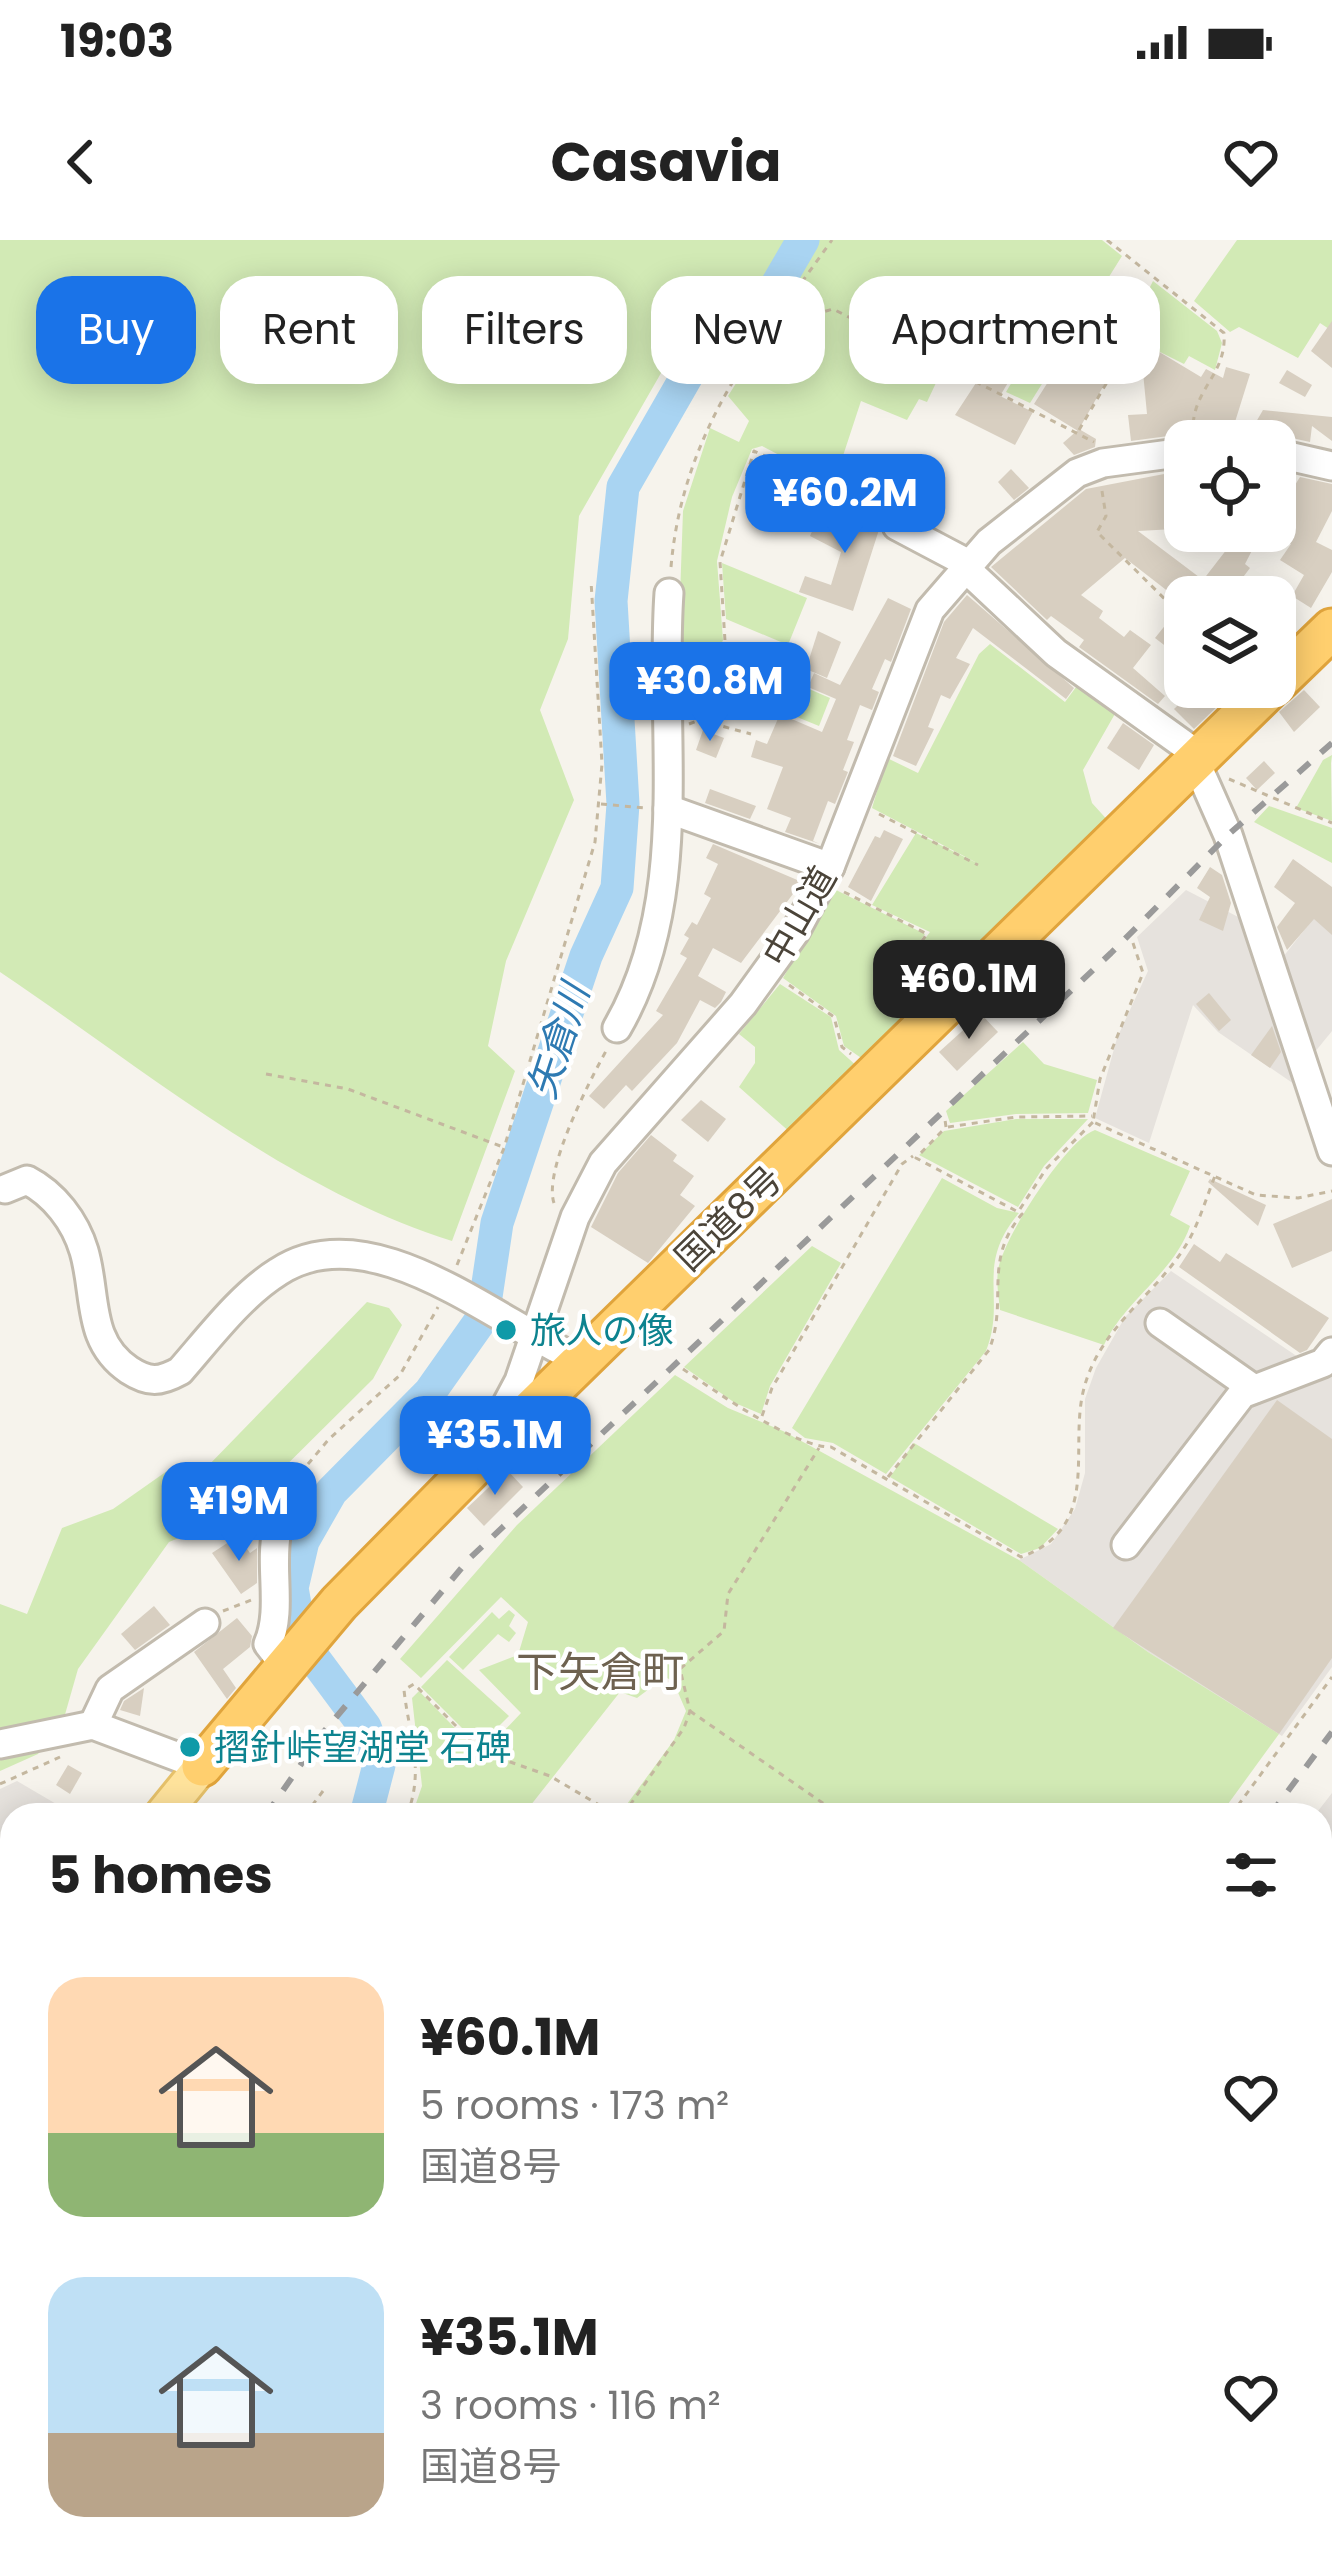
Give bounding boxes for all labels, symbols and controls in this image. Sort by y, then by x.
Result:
text: 19:03 [60,10,174,73]
text: Casavia [550,124,782,200]
icon: back [48,129,114,195]
icon: heart [1218,129,1284,195]
chip: Buy [36,276,196,384]
chip: Rent [220,276,398,384]
chip: Filters [422,276,627,384]
chip: New [651,276,825,384]
chip: Apartment [849,276,1160,384]
map controls [1164,420,1296,708]
button: locate [1164,420,1296,552]
pin: ¥60.2M [747,454,943,556]
text: ¥60.2M [772,465,918,520]
button: layers [1164,576,1296,708]
pin: ¥30.8M [612,642,808,744]
text: ¥30.8M [636,653,784,708]
street label: 中山道 [750,857,849,976]
pin: ¥60.1M [871,940,1067,1042]
text: ¥60.1M [900,951,1038,1006]
water label: 矢倉川 [514,973,604,1105]
street label: 国道8号 [664,1155,793,1282]
place label: 旅人の像 [530,1305,674,1356]
marker: 旅人の像 [493,1317,519,1343]
pin: ¥35.1M [397,1396,593,1498]
text: ¥35.1M [427,1407,563,1462]
pin: ¥19M [168,1462,310,1564]
text: ¥19M [189,1473,289,1528]
district label: 下矢倉町 [516,1643,684,1702]
place label: 摺針峠望湖堂 石碑 [214,1722,512,1773]
marker: 摺針峠望湖堂 石碑 [177,1734,203,1760]
text: 5 homes [48,1839,273,1911]
icon: filters [1218,1842,1284,1908]
text: ¥60.1M [420,2001,600,2073]
icon: home [144,2025,288,2169]
icon: heart [1218,2064,1284,2130]
text: 5 rooms · 173 m² [420,2078,729,2133]
text: 国道8号 [420,2139,562,2194]
text: ¥35.1M [420,2301,599,2373]
icon: home [144,2325,288,2469]
icon: heart [1218,2364,1284,2430]
text: 3 rooms · 116 m² [420,2378,721,2433]
text: 国道8号 [420,2439,562,2494]

